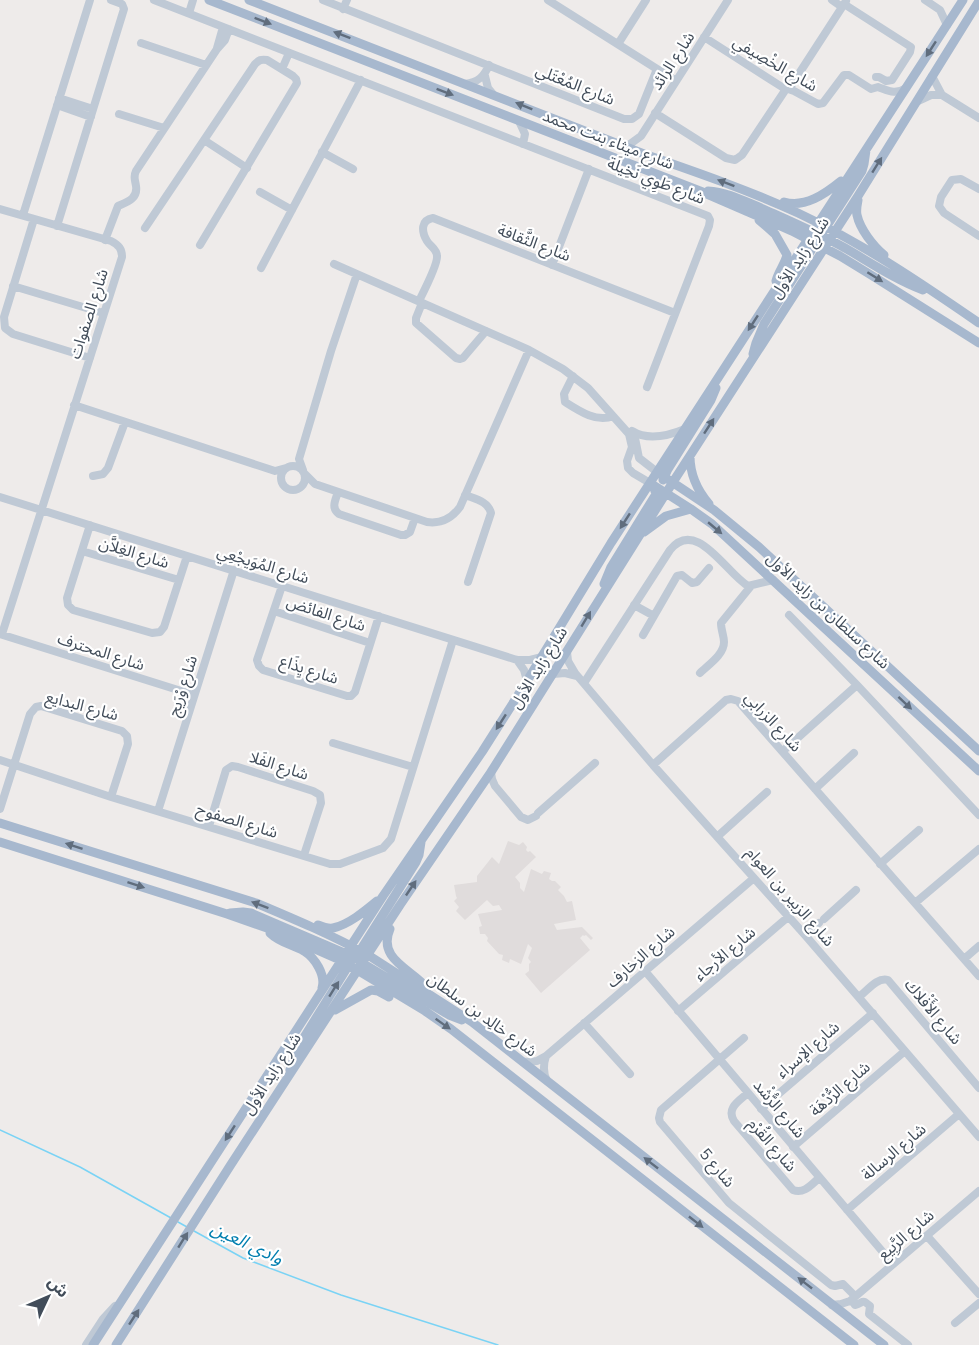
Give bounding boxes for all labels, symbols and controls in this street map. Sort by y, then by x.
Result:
one-way arrow [254,17,272,26]
street label: شارع الرائد [646,27,701,95]
one-way arrow [333,30,351,40]
street label: شارع الخْصِيفي [728,31,821,98]
one-way arrow [926,41,937,57]
street label: شارع المُعْتَلي [532,59,618,112]
one-way arrow [436,88,454,97]
one-way arrow [515,101,533,111]
street label: شارع ميثاء بنت محمد [539,105,677,176]
street label: شارع طَوِي نَخِيلَة [604,152,708,211]
one-way arrow [872,157,883,173]
one-way arrow [717,178,735,187]
street label: شارع زايد الأول [765,213,835,304]
street label: شارع الثَّقافة [494,218,574,268]
street label: شارع الصفوات [64,266,115,362]
one-way arrow [867,272,884,283]
one-way arrow [747,315,759,331]
one-way arrow [703,419,715,435]
one-way arrow [620,513,631,529]
one-way arrow [707,521,723,534]
street label: شارع الغِلاَّن [96,531,172,575]
street label: شارع المُوَيجْعِي [214,541,312,590]
street label: شارع سلطان بن زايد الأول [761,548,895,675]
street label: شارع الفائض [283,591,368,638]
one-way arrow [581,611,592,627]
street label: شارع زايد الأول [505,623,574,714]
street label: شارع المحترف [54,628,147,677]
street label: شارع يِذَاع [277,650,341,691]
street label: شارع وْرَيج [163,653,204,720]
street label: شارع البدايع [43,686,121,727]
street label: شارع الزرابي [739,687,807,758]
one-way arrow [898,695,912,709]
one-way arrow [495,714,506,731]
street label: شارع الفَلا [246,746,311,787]
street label: شارع الصفوح [193,798,280,845]
one-way arrow [65,841,83,850]
street label: شارع الزبير بن العوام [740,842,839,952]
one-way arrow [127,880,145,890]
one-way arrow [406,880,417,897]
one-way arrow [251,900,269,909]
street label: شارع الزخارف [602,921,681,994]
street label: شارع الأرجاء [689,922,761,987]
street label: شارع خالِد بن سلطان [422,968,541,1063]
street label: شارع الأَفْلاك [898,974,968,1050]
one-way arrow [329,981,340,997]
street label: شارع الإسراء [772,1016,845,1084]
one-way arrow [435,1018,451,1030]
street label: شارع زايد الأول [237,1029,307,1120]
street label: شارع الرُّدْهَة [805,1057,876,1122]
street label: شارع الرُّشْد [747,1075,810,1144]
street label: شارع القُرْم [742,1113,802,1177]
street label: شارع الرسالة [857,1118,932,1186]
one-way arrow [225,1125,236,1141]
street label: شارع 5 [693,1144,740,1193]
one-way arrow [643,1157,659,1170]
street label: شارع الرَّبِيع [873,1205,940,1266]
water label: وادي العين [206,1216,287,1272]
one-way arrow [688,1216,704,1229]
one-way arrow [177,1232,188,1249]
north arrow [18,1267,78,1327]
text: ش [43,1272,74,1303]
one-way arrow [797,1278,812,1290]
one-way arrow [128,1309,139,1326]

